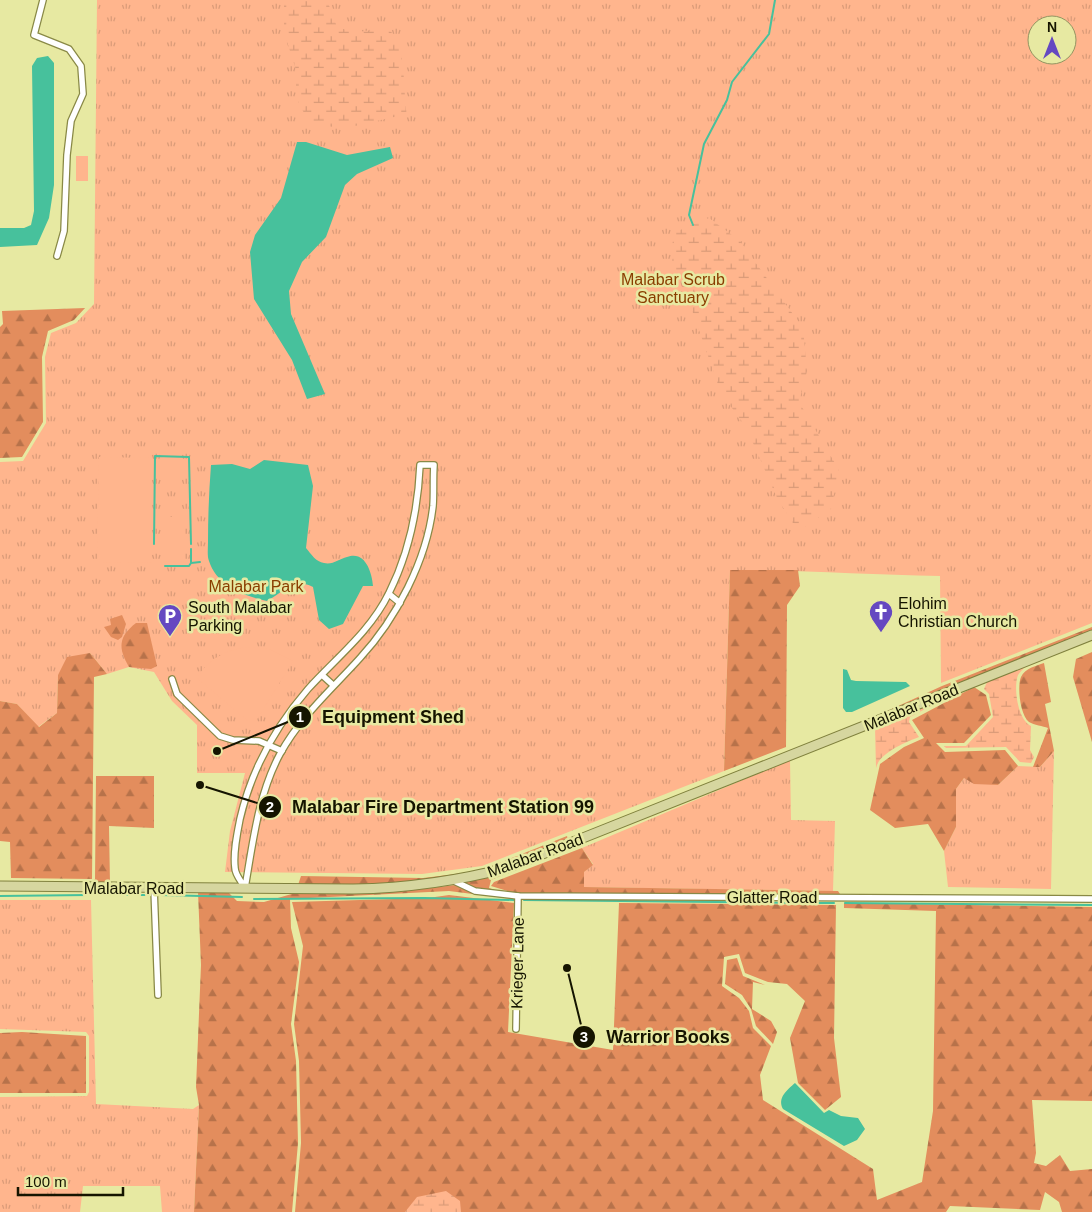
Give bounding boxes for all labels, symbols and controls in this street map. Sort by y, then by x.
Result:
north arrow [1027,15,1077,65]
text: N [1047,19,1057,35]
park label: Malabar Scrub Sanctuary [621,271,725,306]
park label: Malabar Park [208,578,305,595]
place label: Elohim Christian Church [898,595,1017,630]
place label: South Malabar Parking [188,599,293,634]
church icon: Elohim Christian Church [868,599,894,633]
parking icon: South Malabar Parking [157,603,183,637]
street label: Malabar Road [861,681,961,734]
callout: Equipment Shed [287,700,474,733]
text: Equipment Shed [322,707,464,727]
text: 1 [296,708,304,725]
callout: Malabar Fire Department Station 99 [257,790,604,823]
text: Malabar Fire Department Station 99 [292,797,594,817]
text: 2 [266,798,274,815]
street label: Malabar Road [485,830,585,881]
street label: Malabar Road [84,880,184,897]
street label: Glatter Road [727,889,817,906]
street label: Krieger Lane [508,917,527,1009]
callout: Warrior Books [571,1020,739,1053]
text: Warrior Books [606,1027,730,1047]
text: 3 [580,1028,588,1045]
scale bar [18,1164,122,1196]
text: 100 m [25,1173,67,1190]

